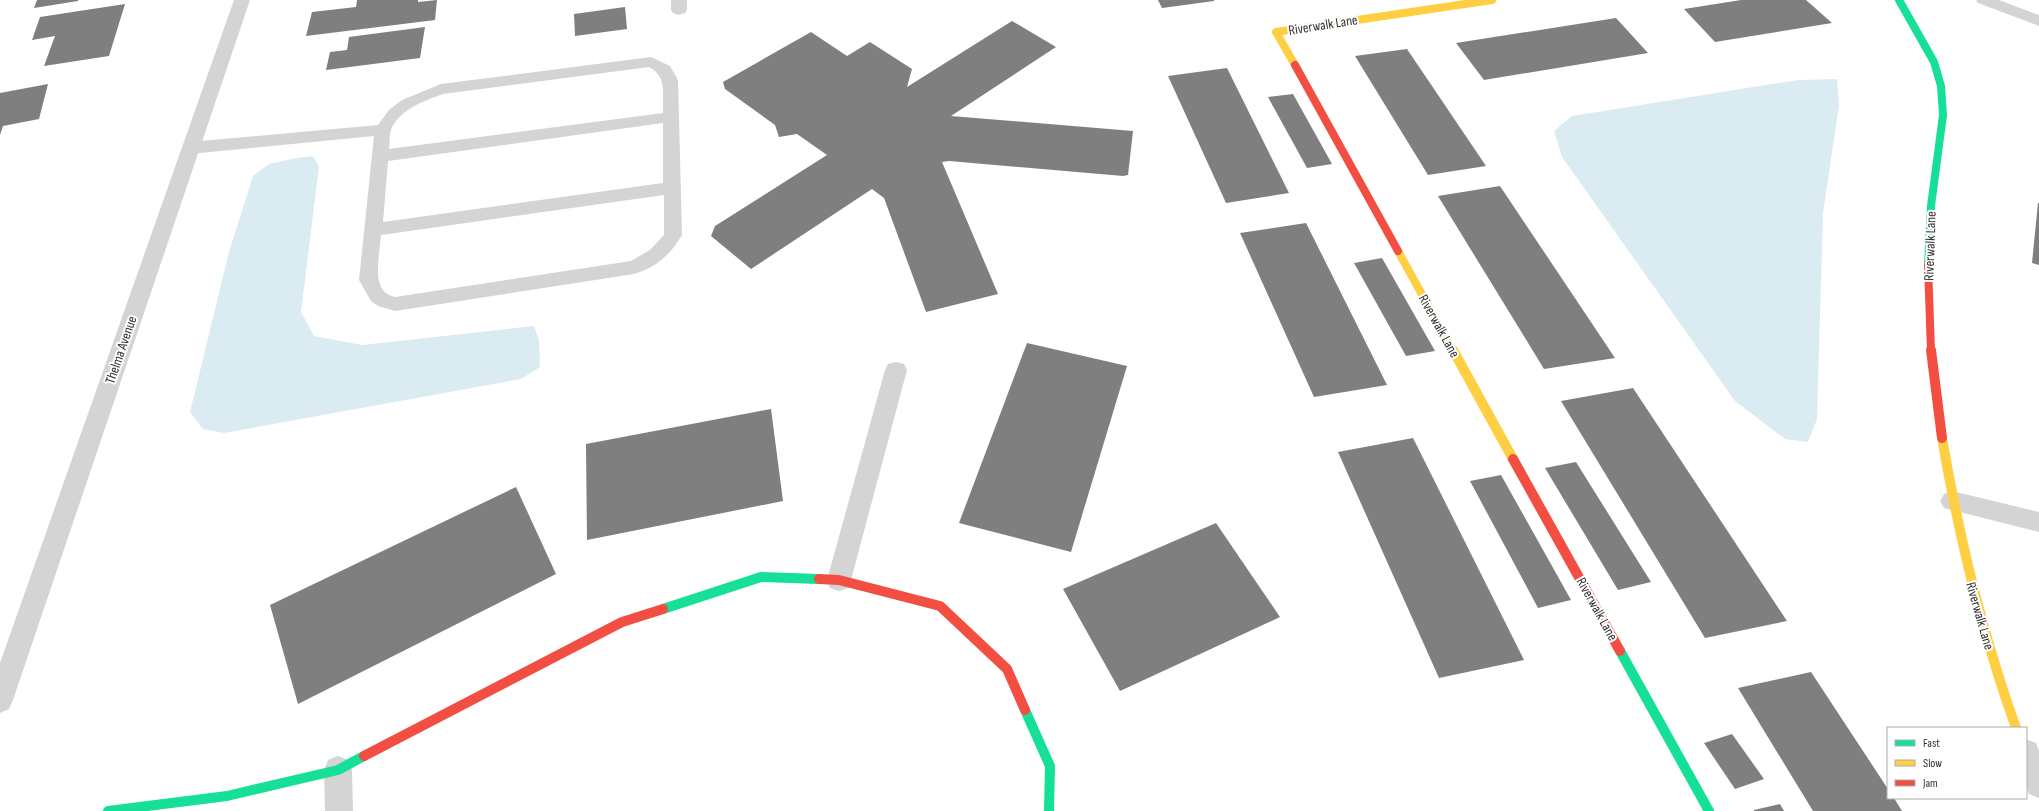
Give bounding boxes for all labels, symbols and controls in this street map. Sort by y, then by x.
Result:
street label: Riverwalk Lane [1287,11,1359,39]
street label: Riverwalk Lane [1920,211,1940,281]
street label: Riverwalk Lane [1415,291,1463,361]
street label: Thelma Avenue [101,314,141,386]
street label: Riverwalk Lane [1573,574,1621,644]
street label: Riverwalk Lane [1962,580,1998,652]
legend [1887,727,2027,799]
text: Fast [1923,736,1940,751]
text: Slow [1923,756,1942,771]
text: Jam [1922,776,1938,791]

